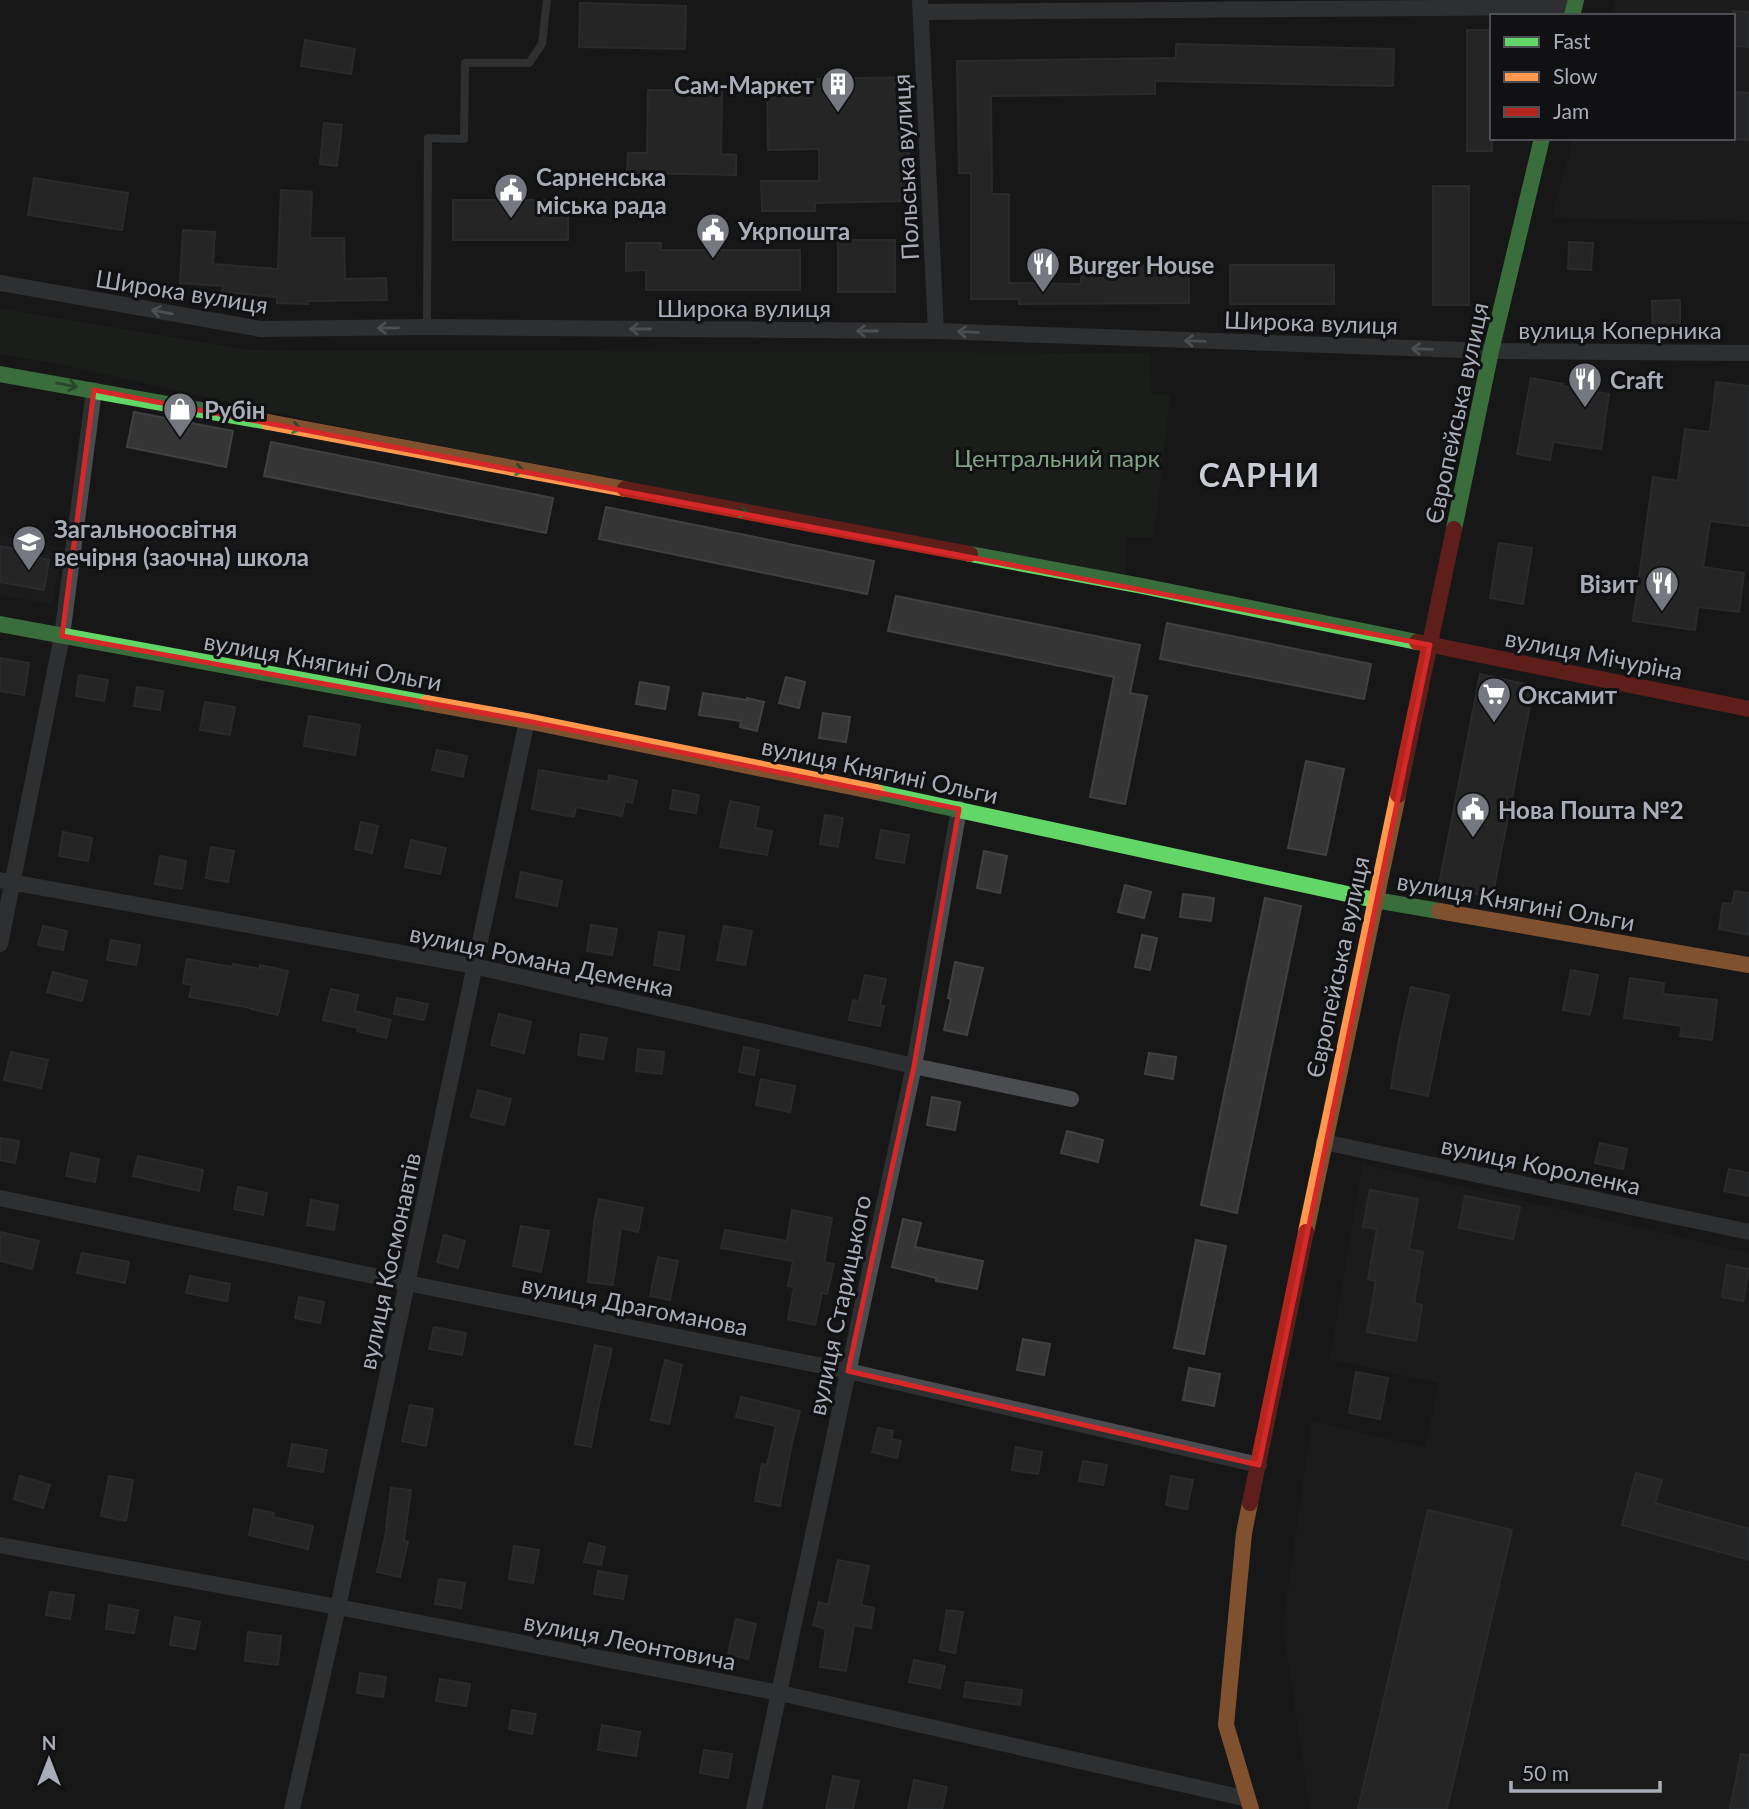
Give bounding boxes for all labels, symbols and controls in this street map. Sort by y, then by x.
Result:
legend [1490,14,1735,140]
text: Fast [1553,28,1591,53]
text: Slow [1553,63,1598,88]
building icon: Сам-Маркет [819,65,857,114]
place label: Сам-Маркет [674,70,815,99]
street label: Польська вулиця [886,73,924,261]
text: Jam [1553,98,1589,123]
place label: Сарненська міська рада [536,162,667,219]
public building icon: Сарненська міська рада [492,171,530,220]
public building icon: Укрпошта [694,211,732,260]
place label: Укрпошта [737,216,850,245]
restaurant icon: Burger House [1024,245,1062,294]
place label: Burger House [1068,250,1214,279]
street label: Широка вулиця [94,263,270,319]
street label: Широка вулиця [657,293,831,322]
street label: Європейська вулиця [1418,300,1494,526]
one-way arrow [151,304,174,318]
street label: Широка вулиця [1224,304,1398,340]
street label: вулиця Коперника [1518,315,1722,344]
one-way arrow [377,321,400,335]
one-way arrow [629,322,652,336]
one-way arrow [856,324,879,337]
one-way arrow [956,326,979,339]
one-way arrow [1184,334,1207,347]
one-way arrow [1411,342,1434,355]
restaurant icon: Craft [1566,360,1604,409]
place label: Craft [1610,365,1664,394]
one-way arrow [55,379,78,392]
shop icon: Рубін [161,390,199,439]
place label: Рубін [204,395,265,424]
one-way arrow [279,421,302,434]
park label: Центральний парк [954,443,1160,472]
district label: САРНИ [1199,455,1321,494]
one-way arrow [502,463,525,477]
one-way arrow [726,505,749,518]
place label: Загальноосвітня вечірня (заочна) школа [54,514,309,571]
school or university icon: Загальноосвітня вечірня (заочна) школа [10,523,48,572]
restaurant icon: Візит [1643,564,1681,613]
place label: Візит [1579,569,1639,598]
street label: вулиця Мічуріна [1503,623,1685,685]
street label: вулиця Княгині Ольги [202,626,444,696]
supermarket icon: Оксамит [1475,675,1513,724]
place label: Оксамит [1518,680,1618,709]
street label: вулиця Княгині Ольги [759,731,1001,809]
public building icon: Нова Пошта №2 [1454,790,1492,839]
place label: Нова Пошта №2 [1498,795,1684,824]
street label: Європейська вулиця [1299,854,1375,1080]
street label: вулиця Княгині Ольги [1395,866,1637,936]
street label: вулиця Романа Деменка [407,918,677,1002]
street label: вулиця Короленка [1439,1130,1643,1200]
street label: вулиця Космонавтів [352,1150,426,1372]
street label: вулиця Старицького [801,1192,877,1418]
street label: вулиця Драгоманова [519,1269,751,1341]
street label: вулиця Леонтовича [522,1606,738,1676]
north arrow [14,1725,84,1795]
text: N [42,1731,56,1754]
scale bar [1511,1750,1660,1794]
text: 50 m [1522,1760,1569,1785]

